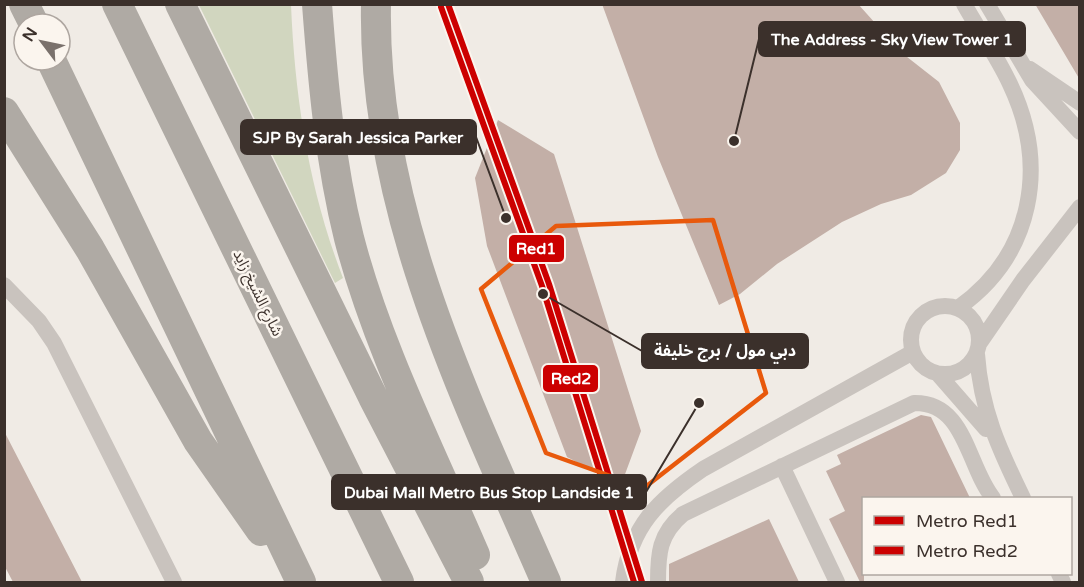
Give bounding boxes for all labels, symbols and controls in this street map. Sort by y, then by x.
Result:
north arrow [12,12,72,72]
callout: The Address - Sky View Tower 1 [759,22,1025,56]
text: N [18,24,42,45]
text: The Address - Sky View Tower 1 [770,30,1013,50]
callout: SJP By Sarah Jessica Parker [241,120,476,154]
text: SJP By Sarah Jessica Parker [253,128,464,148]
line badge: Red1 [508,234,565,263]
text: Red1 [516,239,556,259]
street label: شارع الشيخ زايد [227,247,287,341]
callout: دبي مول / برج خليفة [642,334,808,368]
text: دبي مول / برج خليفة [654,341,796,364]
line badge: Red2 [542,364,599,393]
text: Red2 [551,369,591,389]
callout: Dubai Mall Metro Bus Stop Landside 1 [332,475,646,509]
text: Dubai Mall Metro Bus Stop Landside 1 [344,483,634,503]
legend [862,497,1072,575]
text: Metro Red1 [916,510,1018,532]
text: Metro Red2 [916,540,1018,562]

